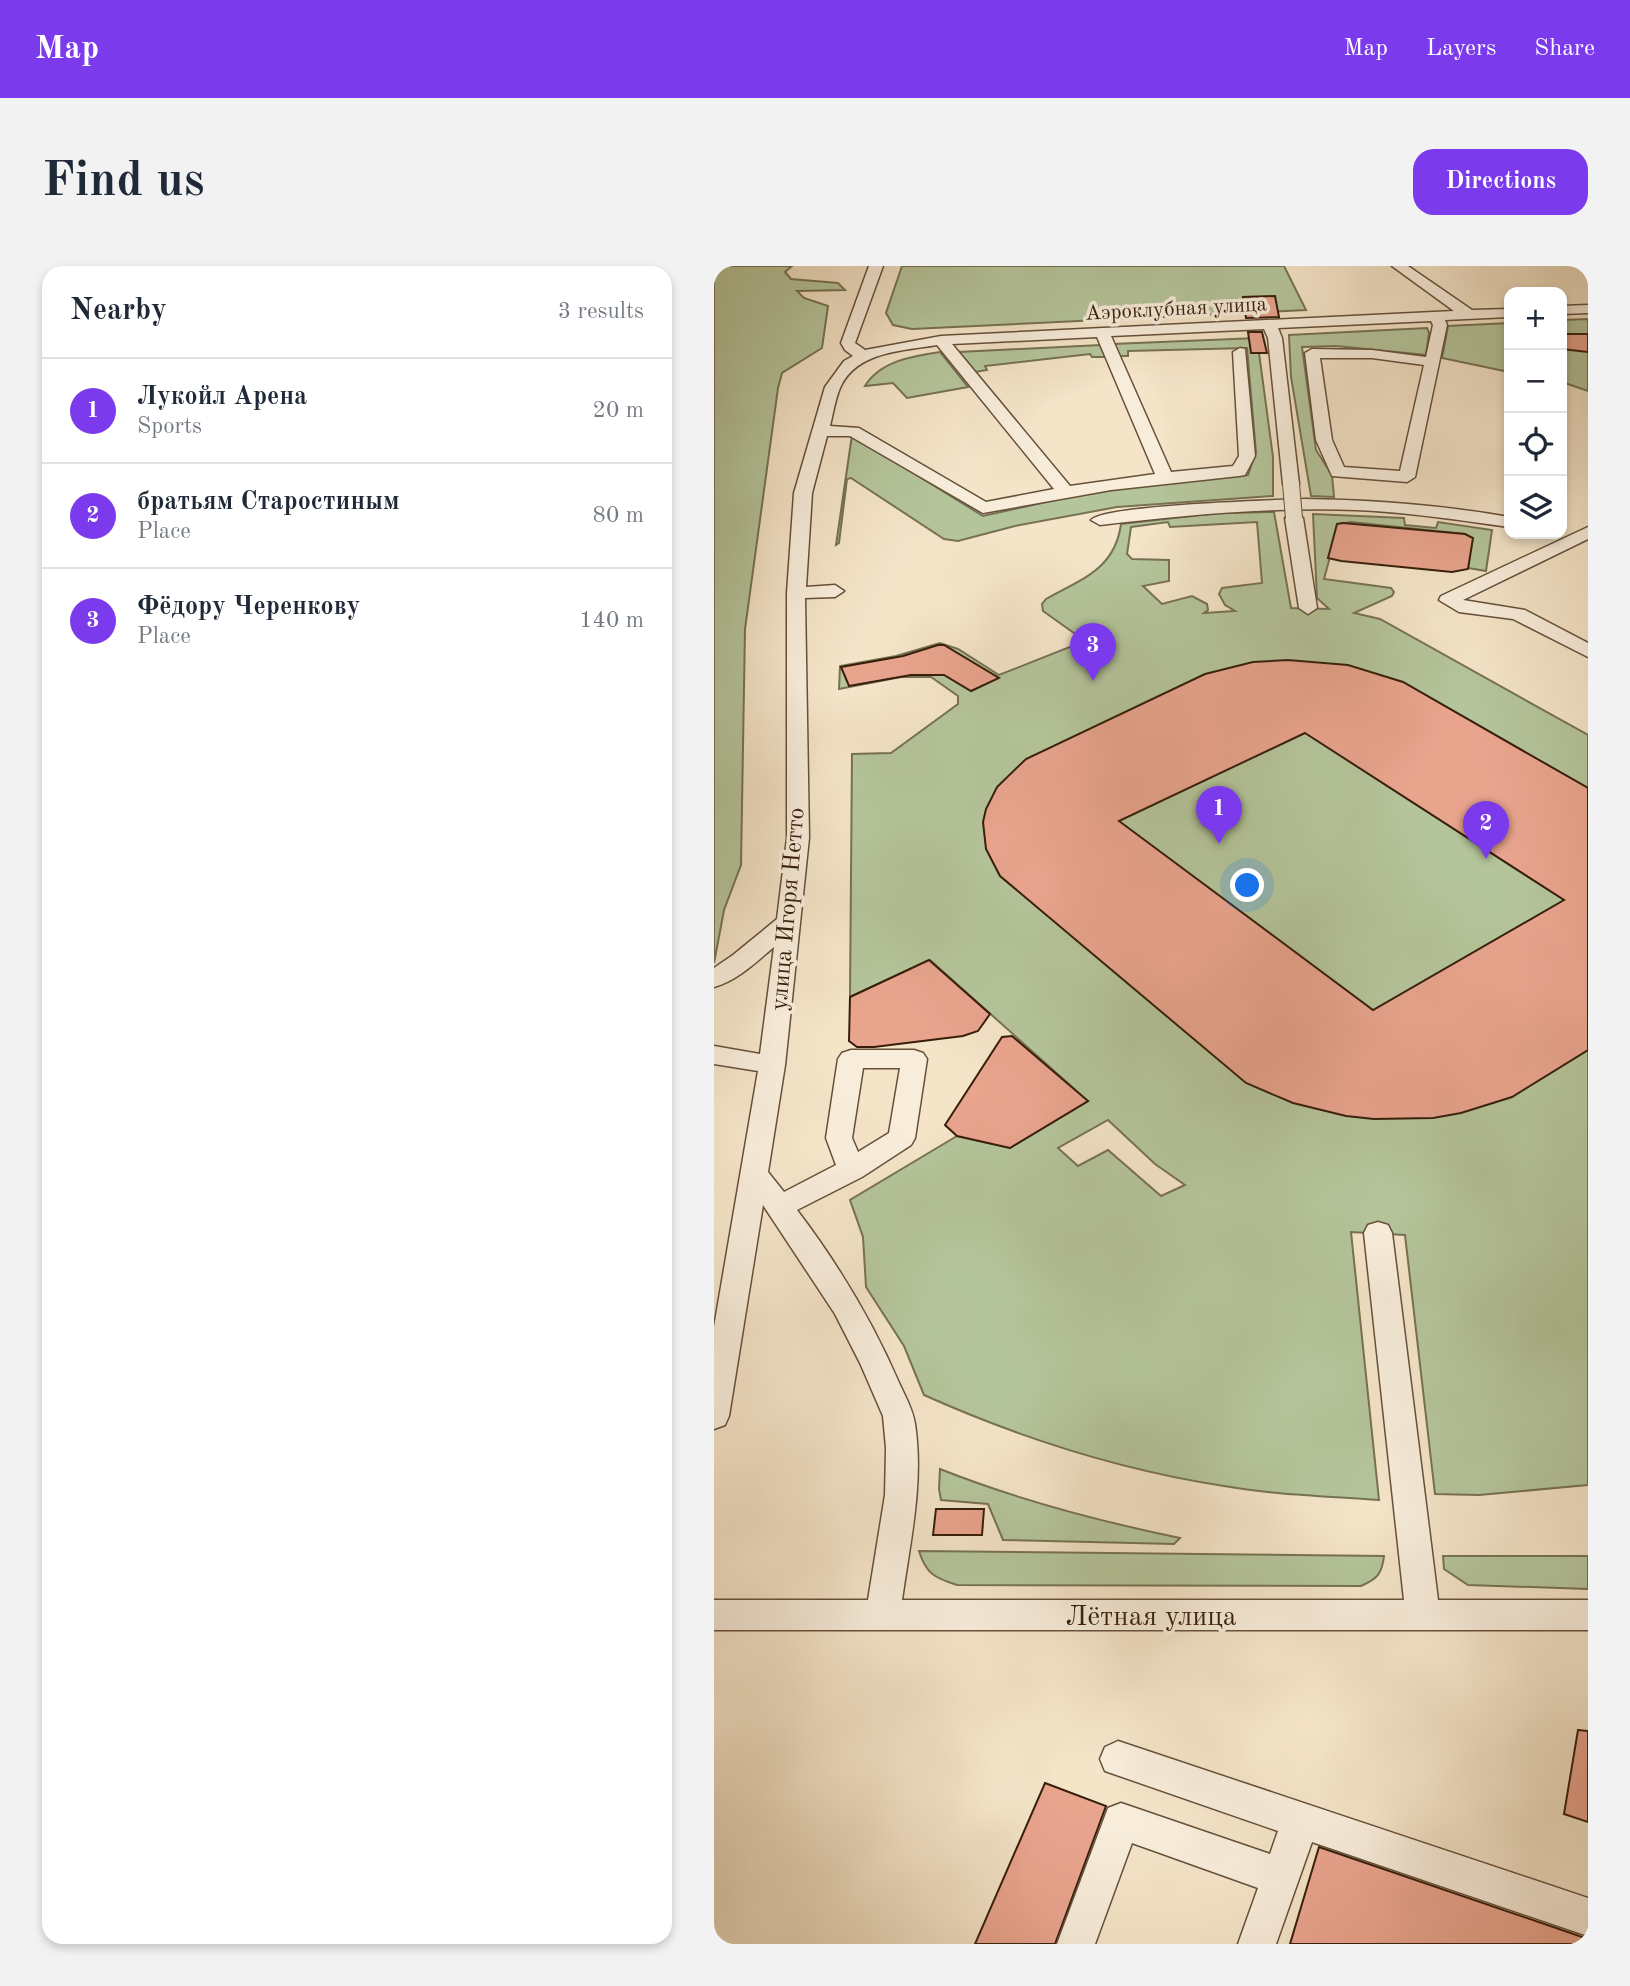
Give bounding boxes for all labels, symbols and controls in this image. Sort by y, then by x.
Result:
text: Map [35,33,99,66]
text: Map [1344,37,1388,61]
text: Layers [1426,37,1496,61]
text: Share [1534,37,1595,61]
button: Directions [1413,149,1588,215]
text: Find us [42,158,205,207]
map controls [1504,287,1567,539]
button: + [1504,287,1567,350]
street label: Аэроклубная улица [1085,294,1267,325]
text: Nearby [70,296,167,326]
text: 3 results [558,300,644,323]
button: − [1504,350,1567,413]
text: Лукойл Арена [137,384,307,410]
text: 1 [86,399,100,422]
text: 20 m [593,399,644,422]
button: locate [1504,413,1567,476]
text: Sports [137,415,202,438]
button: layers [1504,476,1567,539]
text: братьям Старостиным [137,489,400,515]
text: 2 [86,504,100,527]
text: 80 m [593,504,644,527]
text: Place [137,520,191,543]
text: Фёдору Черенкову [137,594,360,620]
text: 3 [86,609,100,632]
text: 140 m [579,609,644,632]
pin: 3 [1070,623,1116,681]
text: Place [137,625,191,648]
pin: 1 [1196,786,1242,844]
pin: 2 [1463,801,1509,859]
street label: улица Игоря Нетто [768,807,810,1012]
your location [1230,868,1264,902]
street label: Лётная улица [1065,1604,1237,1632]

